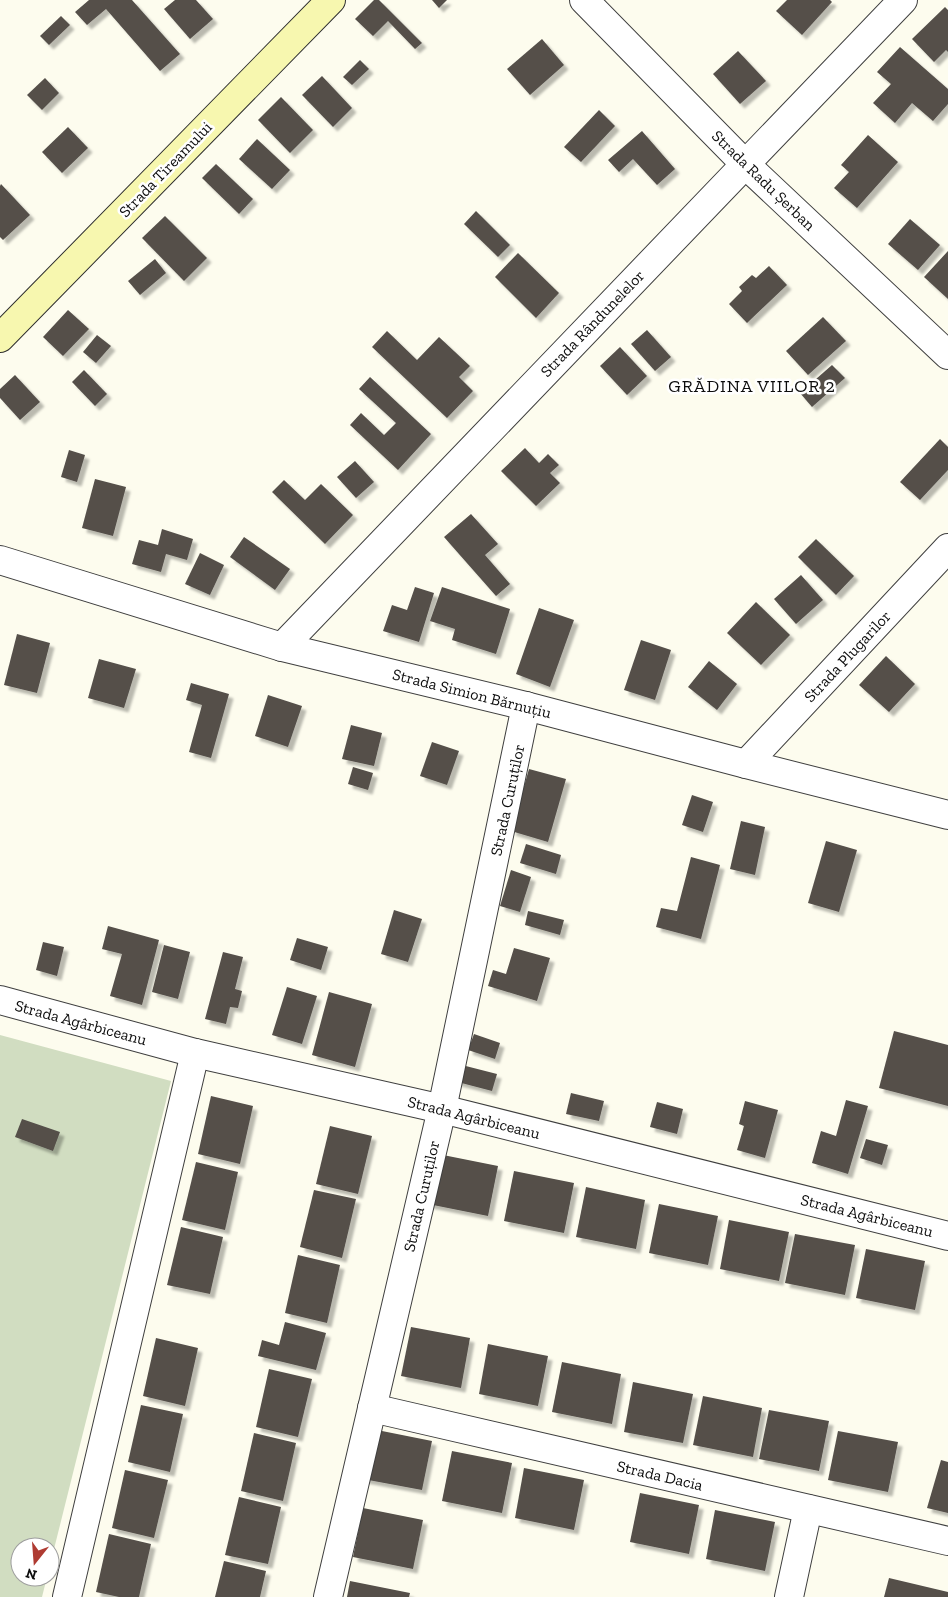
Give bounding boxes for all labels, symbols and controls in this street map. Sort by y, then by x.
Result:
street label: Strada Tireamului [115,117,216,221]
street label: Strada Radu Șerban [708,126,820,235]
street label: Strada Rândunelelor [536,266,648,381]
district label: GRĂDINA VIILOR 2 [668,375,836,397]
street label: Strada Plugarilor [800,606,895,706]
street label: Strada Simion Bărnuțiu [390,665,553,722]
street label: Strada Curuților [486,742,529,858]
street label: Strada Agârbiceanu [13,996,149,1049]
street label: Strada Agârbiceanu [406,1092,542,1143]
street label: Strada Curuților [399,1138,444,1254]
street label: Strada Agârbiceanu [799,1190,935,1241]
street label: Strada Dacia [615,1456,705,1495]
north arrow [10,1537,60,1587]
text: N [23,1564,39,1584]

